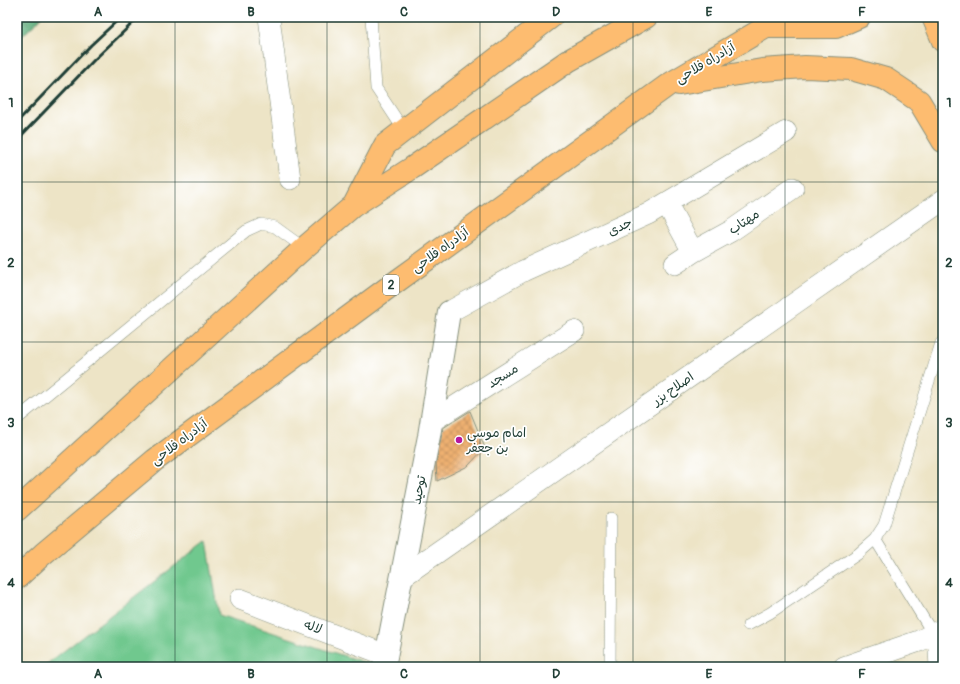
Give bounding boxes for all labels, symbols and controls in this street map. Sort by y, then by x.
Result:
text: A [94,4,103,20]
text: B [247,4,255,20]
text: C [400,4,408,20]
text: D [552,4,560,20]
text: E [706,4,713,20]
text: F [858,4,866,20]
street label: آزادراه فلاحی [672,39,739,88]
text: 1 [8,95,14,111]
text: 1 [946,95,952,111]
street label: مهتاب [725,206,763,238]
street label: جدی [605,214,635,240]
street label: آزادراه فلاحی [408,223,473,277]
text: 2 [7,255,15,271]
text: 2 [945,255,953,271]
road number: 2 [383,275,399,295]
street label: مسجد [485,360,521,392]
street label: اصلاح بزر [648,369,698,411]
text: 3 [7,415,15,431]
street label: آزادراه فلاحی [148,415,212,469]
text: 3 [945,415,953,431]
place label: امام موسی بن جعفر [466,425,526,456]
marker: امام موسی بن جعفر [454,435,464,445]
street label: توحید [408,474,430,506]
text: 4 [7,575,15,591]
text: 4 [945,575,953,591]
street label: لاله [302,616,324,638]
text: A [94,666,103,682]
text: B [247,666,255,682]
text: C [400,666,408,682]
text: D [552,666,560,682]
text: E [706,666,713,682]
text: F [858,666,866,682]

